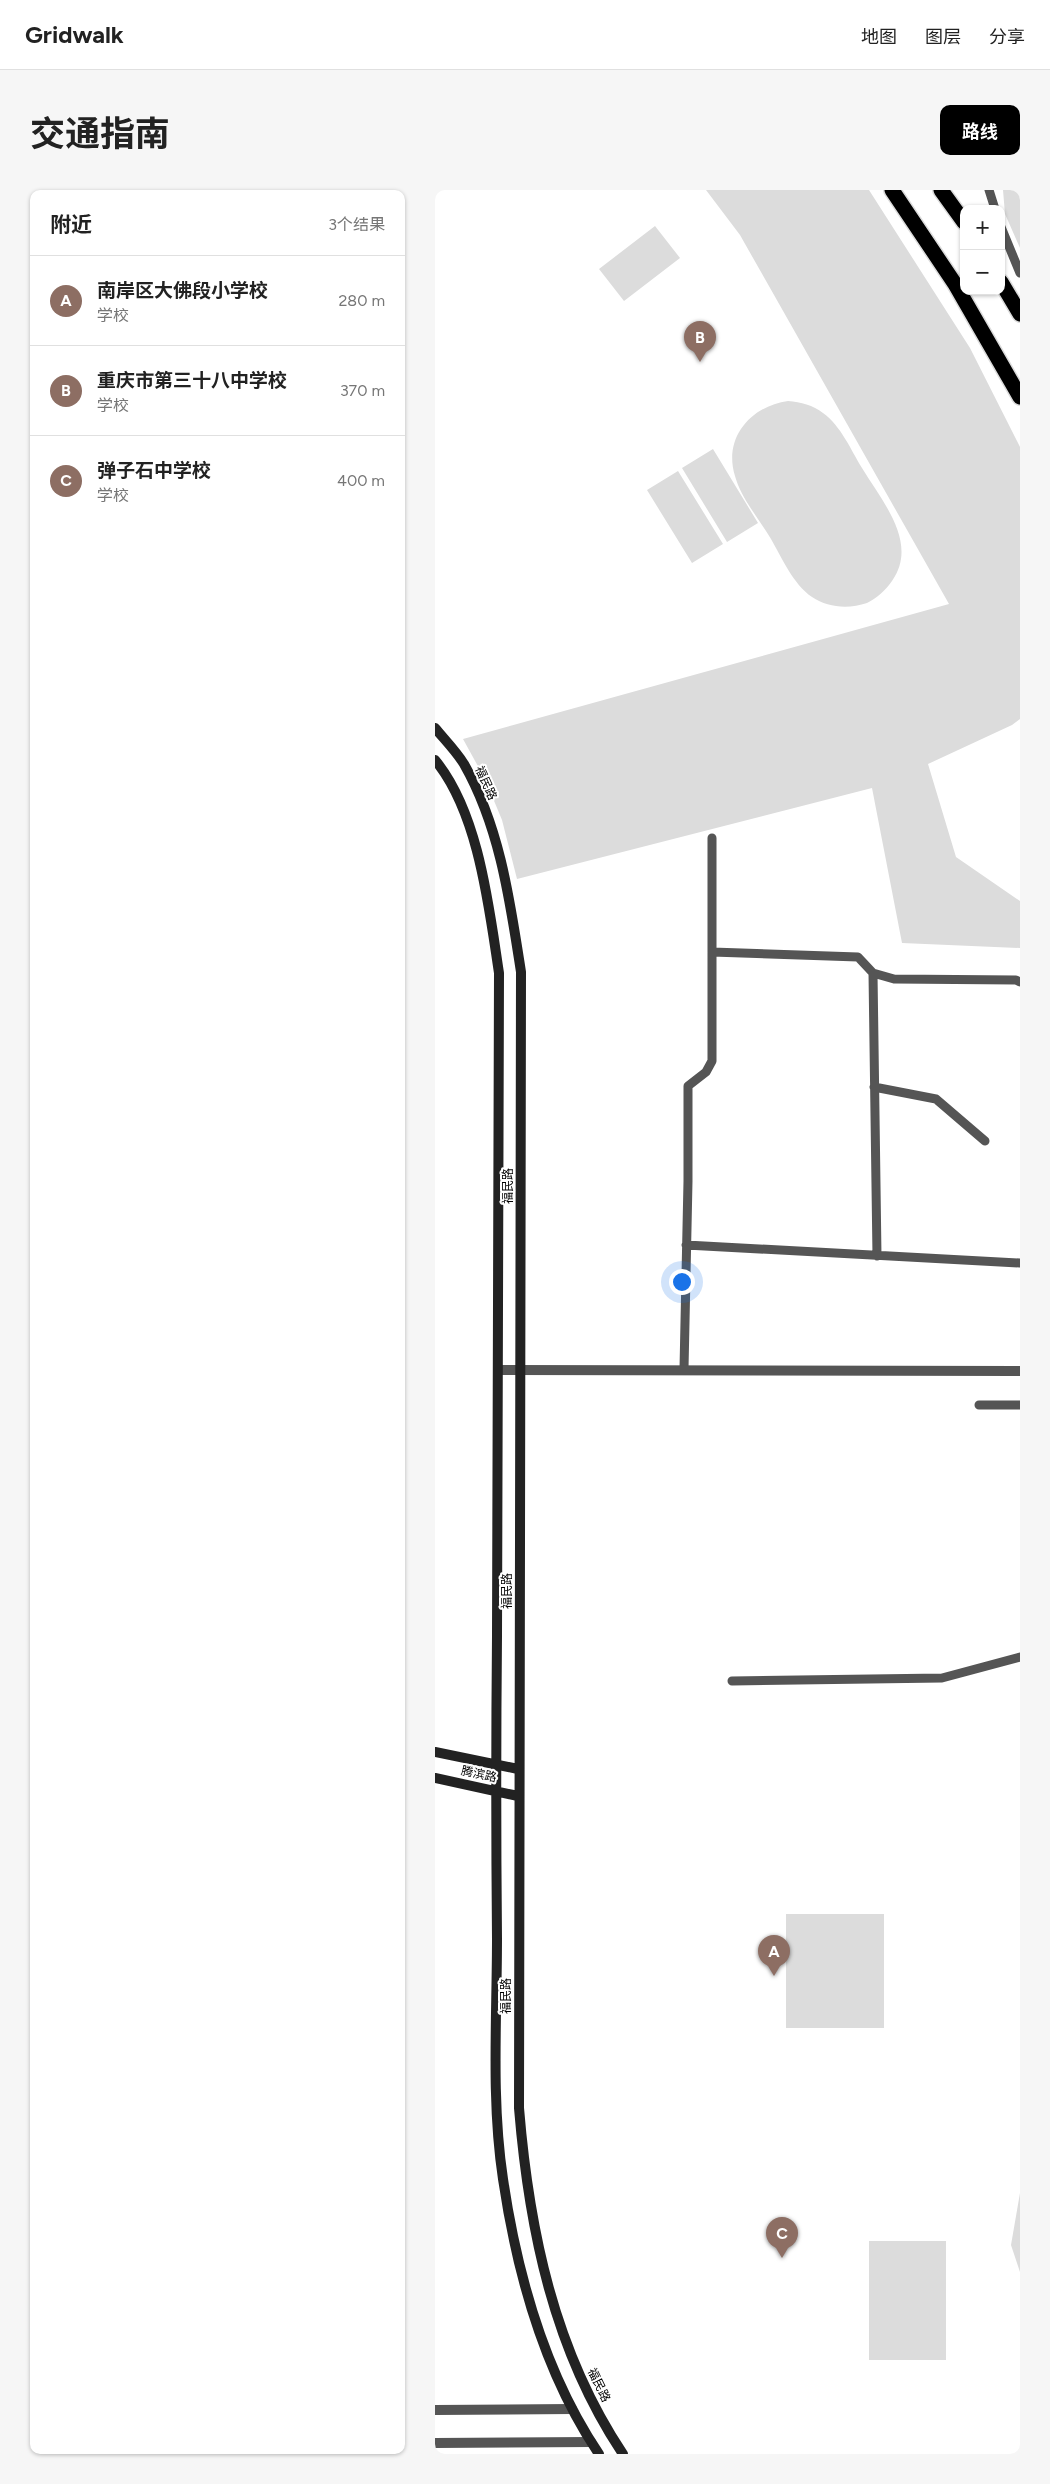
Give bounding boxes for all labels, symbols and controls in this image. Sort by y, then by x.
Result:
text: Gridwalk [25,20,124,49]
text: 地图 [861,26,897,48]
text: 图层 [925,26,961,48]
text: 分享 [989,26,1025,48]
button: 路线 [940,105,1020,155]
text: 交通指南 [30,113,170,155]
map controls [960,205,1005,295]
button: + [960,205,1005,250]
text: 附近 [50,212,92,237]
text: 3个结果 [328,215,385,234]
button: − [960,250,1005,295]
text: 南岸区大佛段小学校 [97,279,268,302]
text: A [60,291,72,310]
text: 280 m [338,291,385,310]
text: 学校 [97,306,129,325]
pin: B [684,321,716,362]
text: 重庆市第三十八中学校 [97,369,287,392]
text: B [61,381,71,400]
text: 370 m [340,381,385,400]
text: 学校 [97,396,129,415]
text: 弹子石中学校 [97,459,211,482]
text: C [60,471,72,490]
text: 400 m [337,471,385,490]
text: 学校 [97,486,129,505]
street label: 福民路 [472,764,500,802]
street label: 福民路 [501,1168,515,1204]
your location [669,1269,695,1295]
street label: 福民路 [500,1573,514,1609]
street label: 腾滨路 [460,1763,498,1785]
pin: A [758,1935,790,1976]
street label: 福民路 [499,1978,513,2014]
pin: C [766,2217,798,2258]
street label: 福民路 [585,2366,613,2404]

